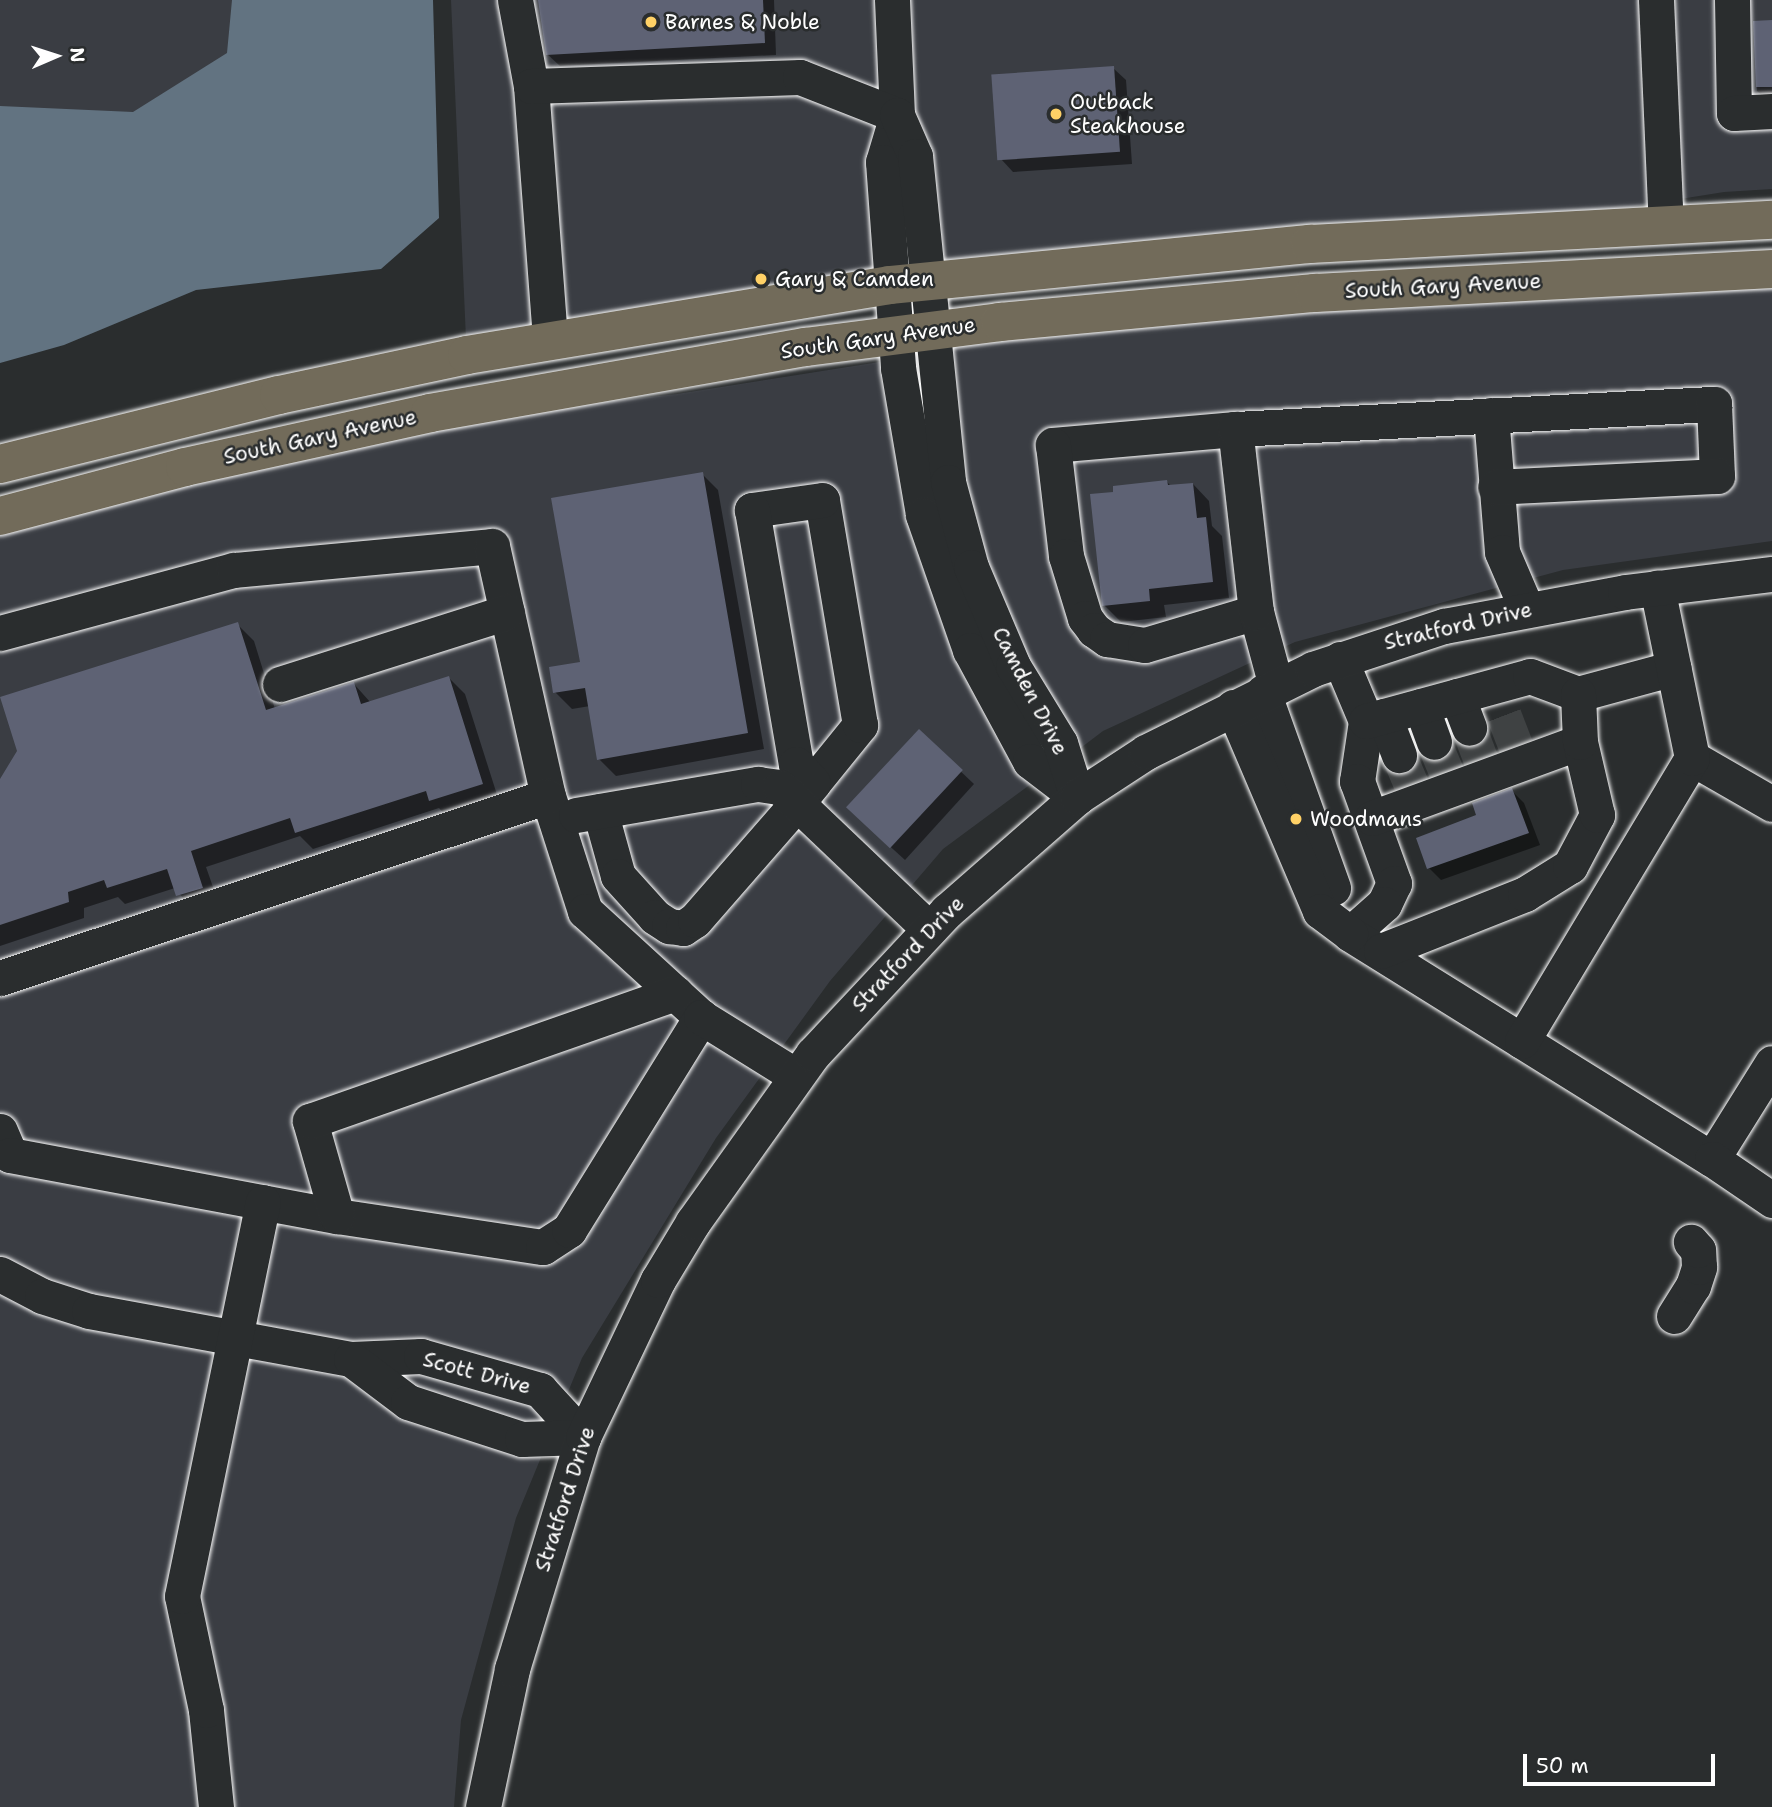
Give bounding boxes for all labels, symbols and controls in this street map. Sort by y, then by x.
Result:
place label: Barnes & Noble [665,9,820,35]
marker: Barnes & Noble [643,14,659,30]
north arrow [21,21,91,91]
text: N [65,47,90,63]
place label: Outback Steakhouse [1070,89,1186,139]
marker: Outback Steakhouse [1048,106,1064,122]
place label: Gary & Camden [775,266,934,292]
street label: South Gary Avenue [1344,268,1542,304]
marker: Gary & Camden [753,271,769,287]
street label: South Gary Avenue [779,312,977,364]
street label: South Gary Avenue [221,404,419,470]
street label: Stratford Drive [1382,597,1534,655]
street label: Camden Drive [987,623,1073,759]
place label: Woodmans [1310,806,1422,832]
marker: Woodmans [1288,811,1304,827]
street label: Stratford Drive [846,891,970,1017]
street label: Scott Drive [420,1347,534,1399]
street label: Stratford Drive [530,1423,600,1575]
scale bar [1527,1741,1720,1785]
text: 50 m [1536,1752,1589,1780]

